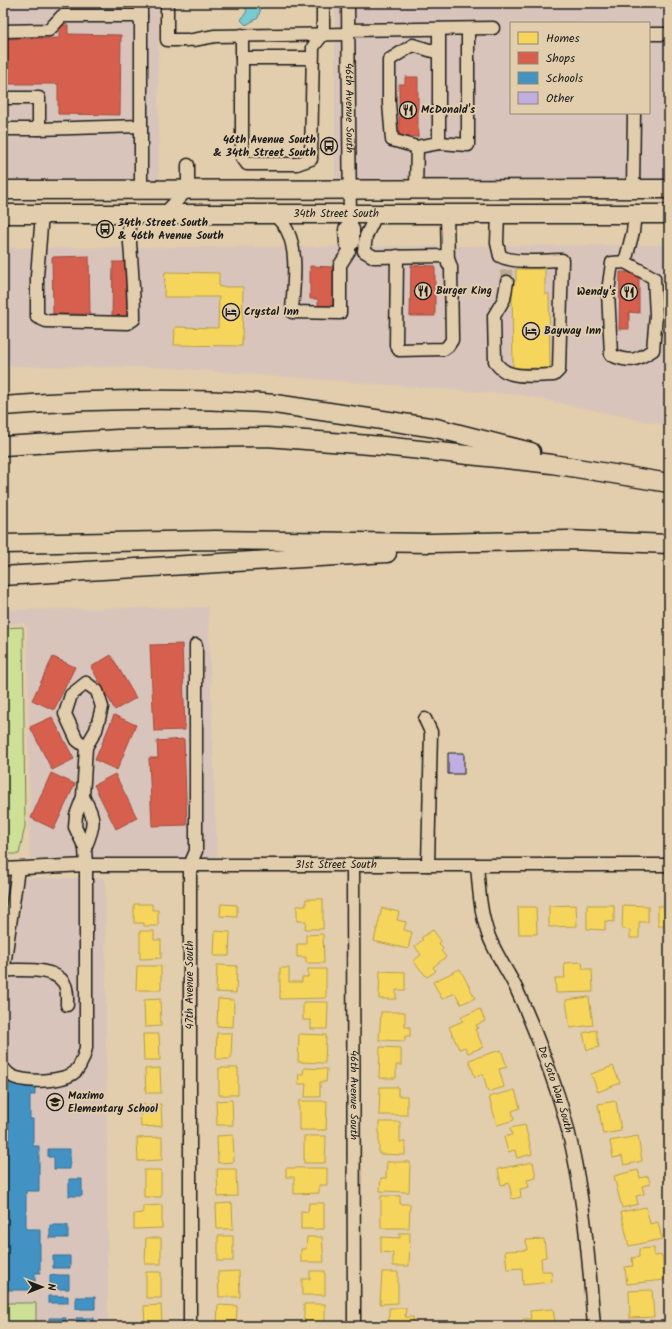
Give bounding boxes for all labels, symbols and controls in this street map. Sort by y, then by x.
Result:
legend [510,22,650,114]
text: Homes [546,29,580,48]
text: Shops [546,49,575,68]
street label: 46th Avenue South [340,63,358,153]
text: Schools [546,69,583,88]
text: Other [546,89,575,108]
restaurant icon: McDonald's [398,100,418,120]
place label: McDonald's [421,101,476,119]
place label: 46th Avenue South & 34th Street South [213,131,316,162]
bus stop icon: 46th Avenue South & 34th Street South [319,136,339,156]
street label: 34th Street South [293,205,379,223]
place label: 34th Street South & 46th Avenue South [117,214,224,245]
bus stop icon: 34th Street South & 46th Avenue South [95,219,115,239]
restaurant icon: Burger King [413,281,433,301]
place label: Burger King [436,282,492,300]
restaurant icon: Wendy's [619,282,639,302]
place label: Wendy's [577,283,617,301]
hotel icon: Crystal Inn [221,302,241,322]
place label: Crystal Inn [244,303,299,321]
hotel icon: Bayway Inn [521,321,541,341]
place label: Bayway Inn [544,322,601,340]
street label: 31st Street South [295,856,377,874]
street label: 47th Avenue South [181,941,199,1029]
street label: De Soto Way South [532,1044,577,1135]
street label: 46th Avenue South [344,1050,363,1140]
place label: Maximo Elementary School [68,1087,158,1118]
school or university icon: Maximo Elementary School [45,1092,65,1112]
north arrow [22,1267,62,1307]
text: N [42,1284,60,1291]

